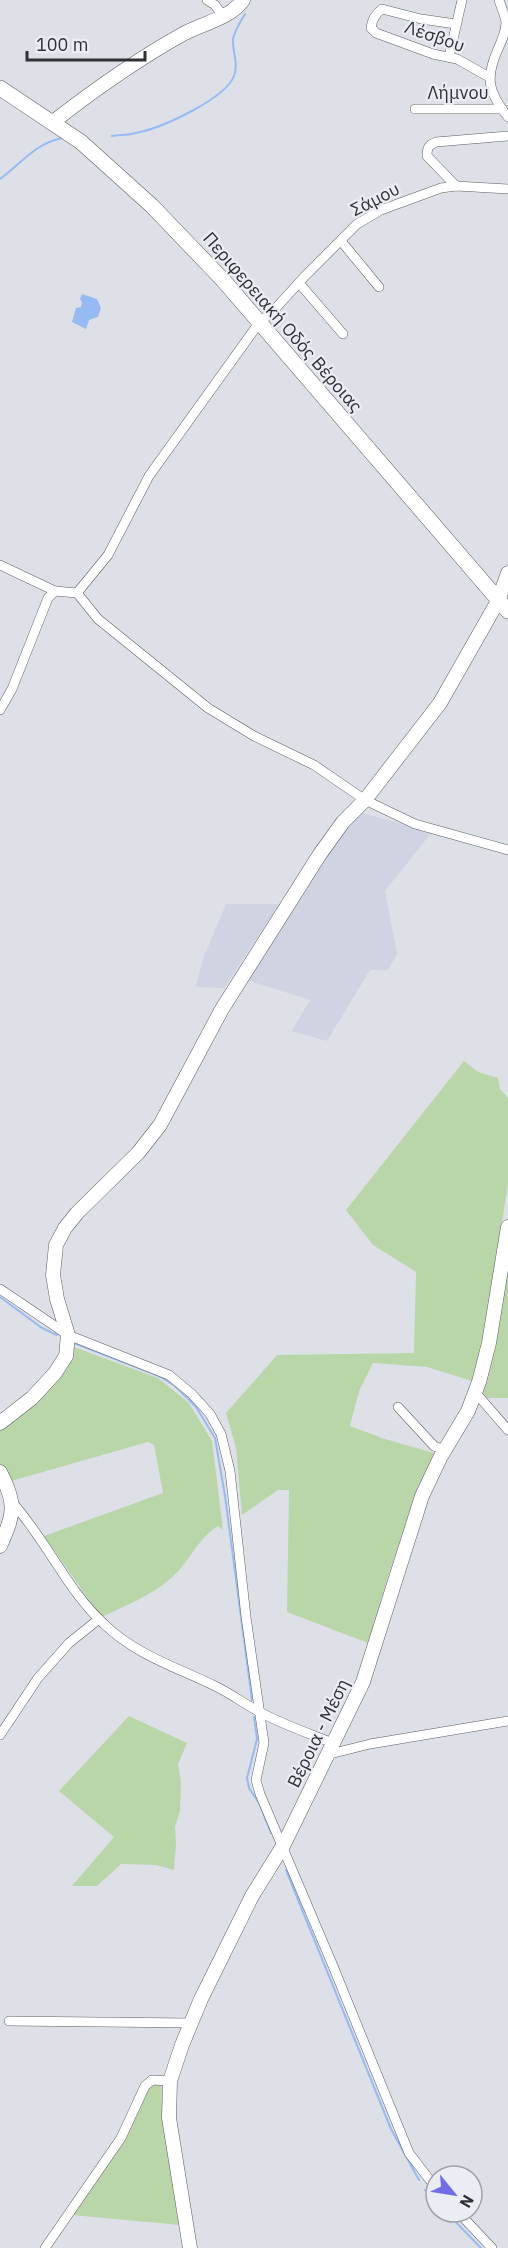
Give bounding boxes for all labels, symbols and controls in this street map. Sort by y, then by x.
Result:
street label: Λέσβου [402,15,468,57]
scale bar [27,24,146,62]
text: 100 m [36,33,88,56]
street label: Λήμνου [427,81,489,104]
street label: Σάμου [347,177,403,221]
street label: Περιφερειακή Οδός Βέροιας [198,227,368,417]
street label: Βέροια - Μέση [282,1675,354,1791]
north arrow [424,2164,484,2224]
text: N [455,2191,479,2212]

